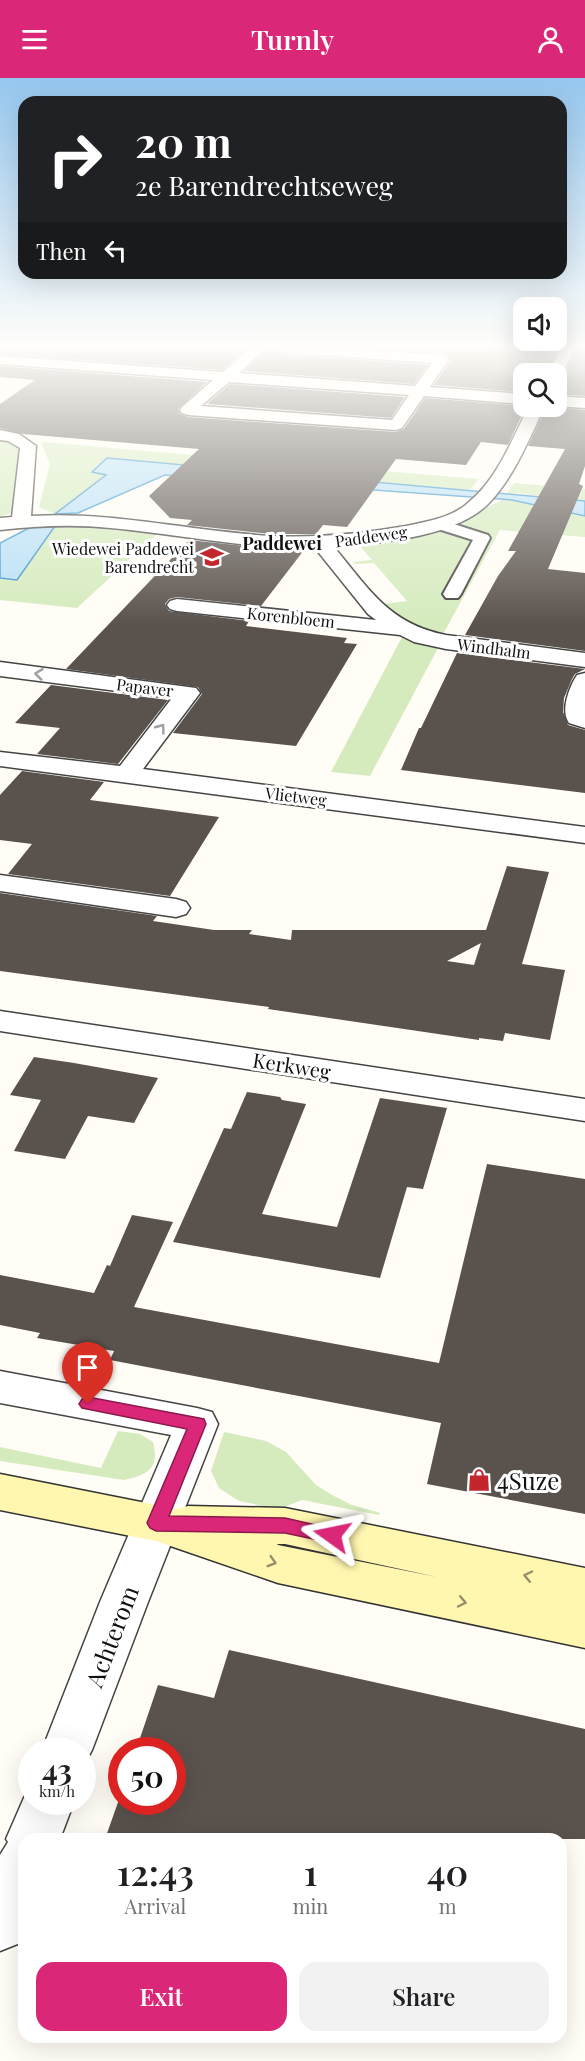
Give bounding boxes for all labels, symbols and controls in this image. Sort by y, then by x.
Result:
text: Turnly [251,21,334,57]
icon: menu [18,23,51,56]
icon: person [534,23,567,56]
text: 20 m [135,113,232,169]
icon: right [36,120,114,198]
text: 2e Barendrechtseweg [135,167,393,203]
icon: left [99,234,132,267]
text: Then [36,236,87,266]
map controls [513,297,567,417]
button: sound [513,297,567,351]
button: search [513,363,567,417]
street label: Paddeweg [334,520,409,551]
district label: Paddewei [242,531,322,555]
place label: Wiedewei Paddewei Barendrecht [51,538,194,577]
school or university icon: Wiedewei Paddewei Barendrecht [199,544,225,570]
street label: Korenbloem [246,602,336,632]
street label: Windhalm [455,633,532,663]
one-way arrow [34,668,43,681]
street label: Papaver [115,673,175,701]
one-way arrow [154,724,165,735]
street label: Vlietweg [263,782,328,810]
street label: Kerkweg [251,1046,333,1085]
pin [62,1342,113,1404]
icon: arrive [71,1351,104,1384]
place label: 4Suze [497,1464,559,1496]
shop icon: 4Suze [466,1467,492,1493]
position arrow [300,1503,364,1567]
one-way arrow [266,1555,277,1567]
one-way arrow [523,1570,533,1583]
street label: Achterom [77,1581,145,1692]
one-way arrow [457,1595,467,1608]
speed limit sign: 50 [108,1737,186,1815]
text: 43 [42,1749,72,1789]
text: km/h [39,1781,75,1801]
text: 12:43 [117,1847,194,1895]
text: 1 [304,1847,317,1895]
text: 40 [427,1847,468,1895]
text: Arrival [125,1892,186,1919]
text: min [293,1892,328,1919]
text: m [439,1892,457,1919]
button: Exit [36,1962,287,2031]
button: Share [299,1962,549,2031]

